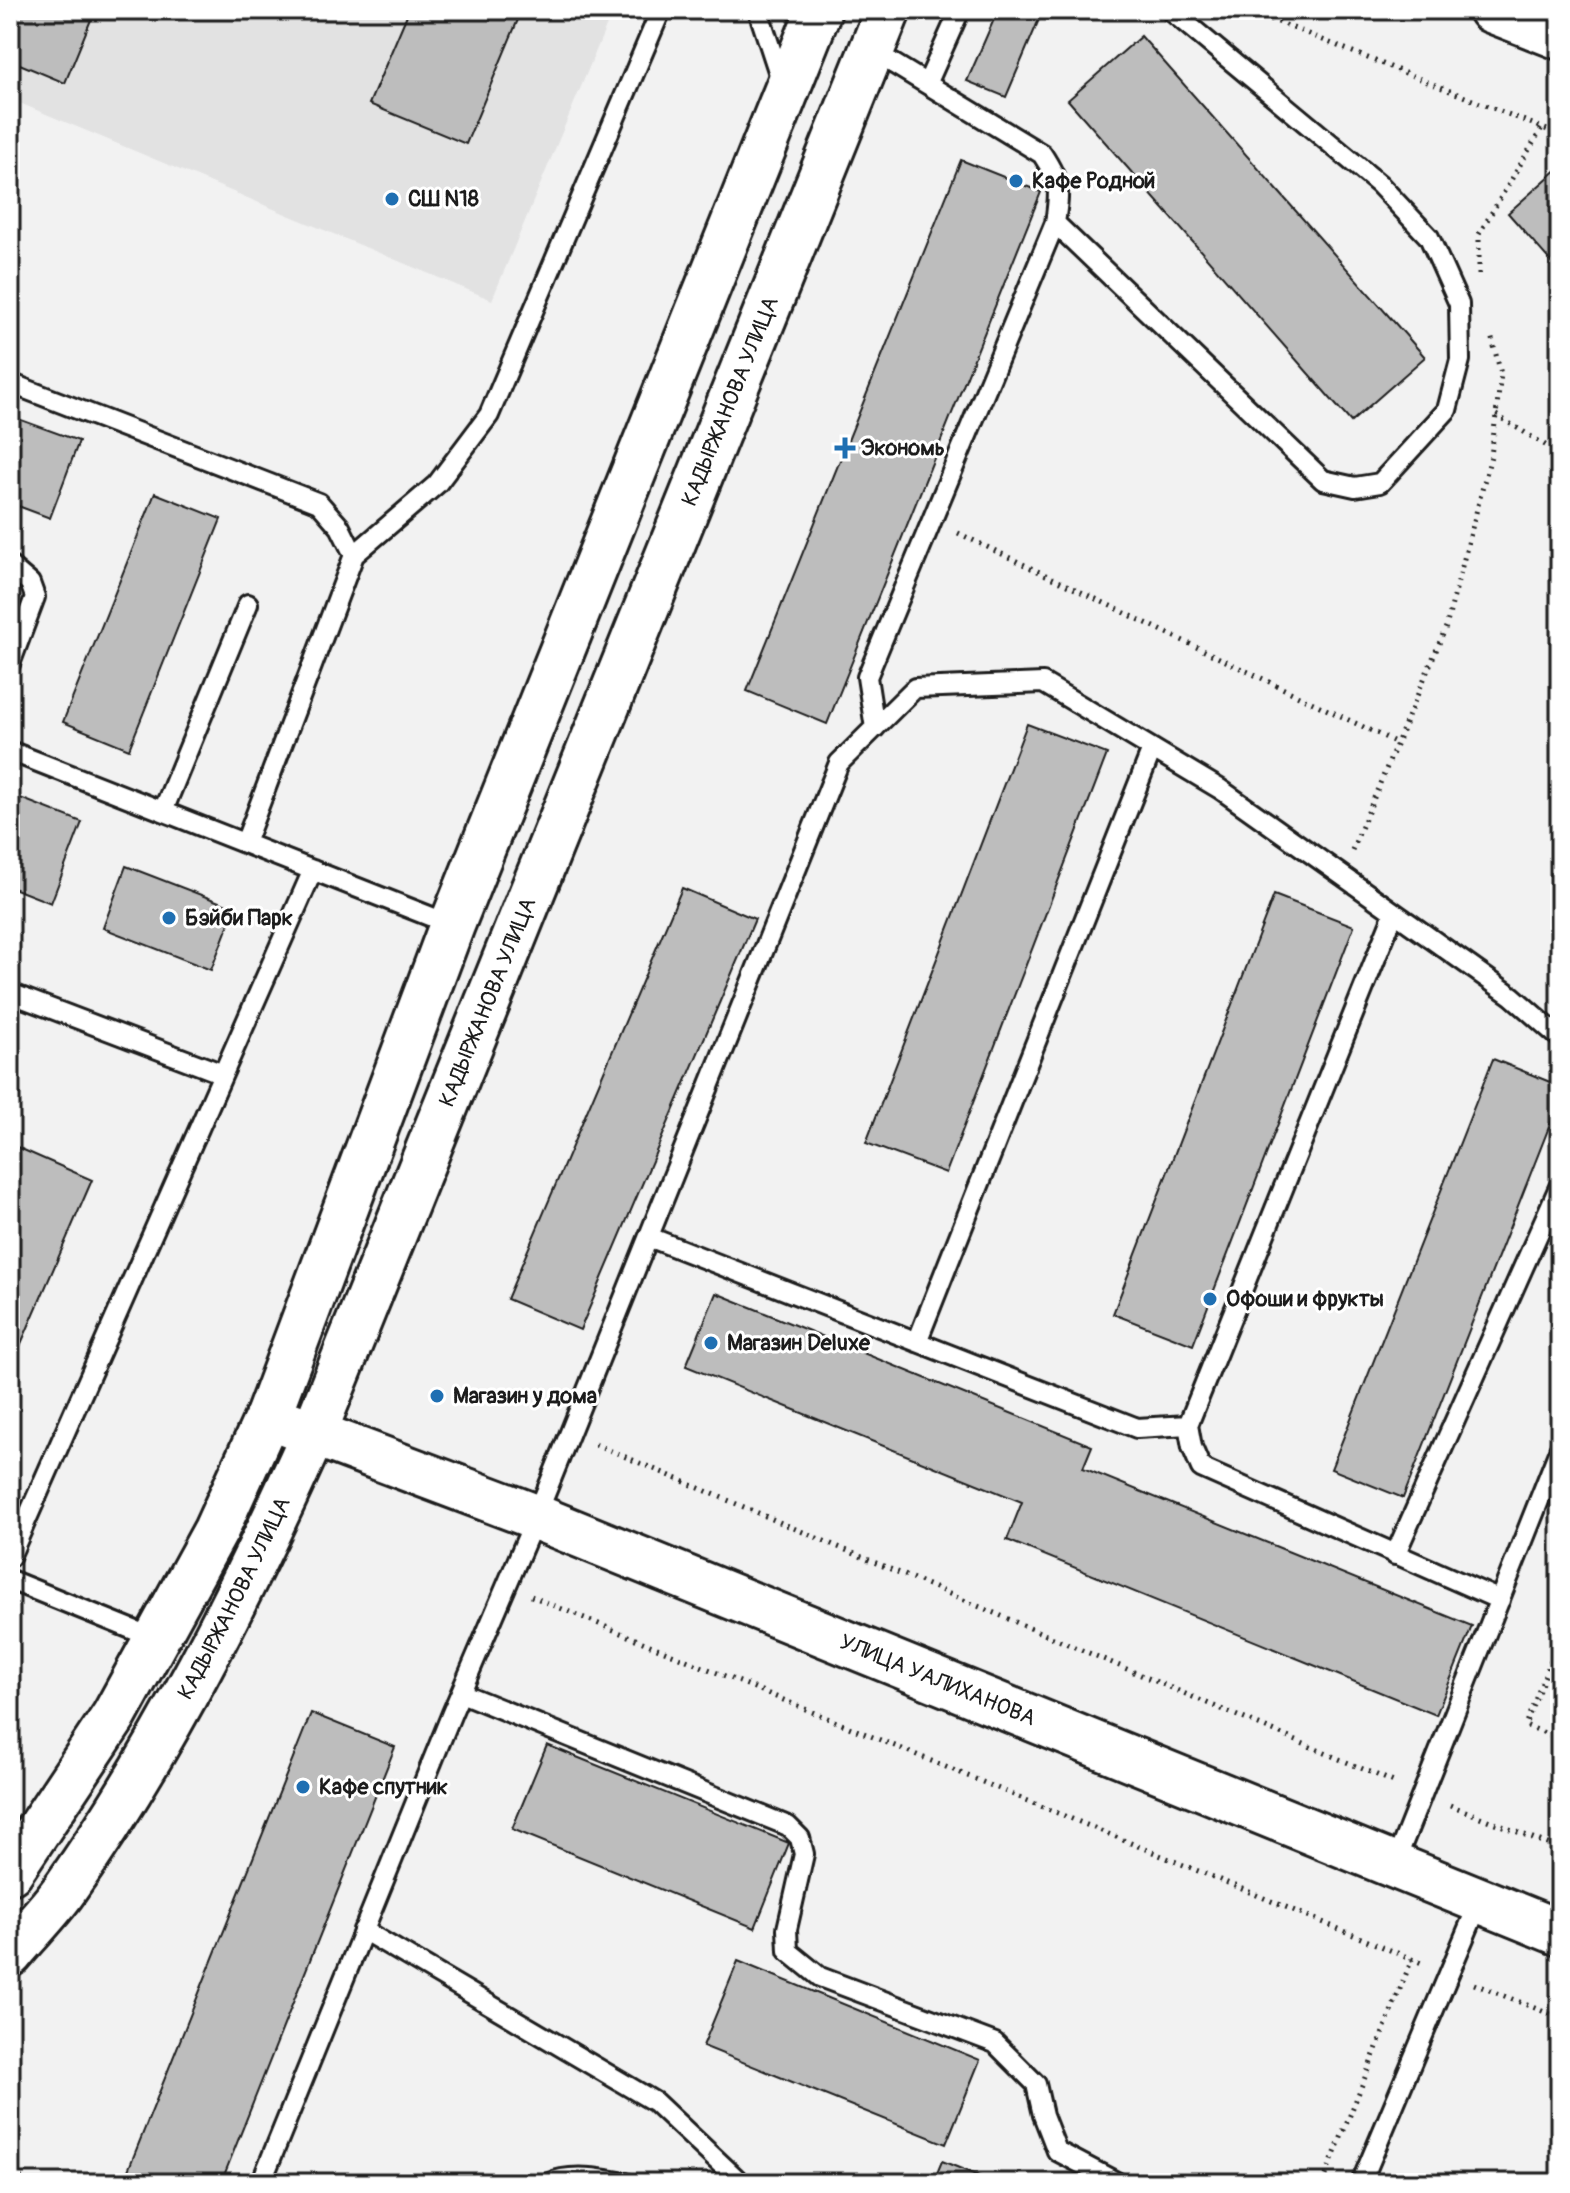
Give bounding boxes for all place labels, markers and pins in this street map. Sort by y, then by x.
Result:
place label: Кафе Родной [1032,167,1155,195]
marker: Кафе Родной [1007,172,1025,190]
place label: СШ N18 [408,185,479,213]
marker: СШ N18 [383,190,401,208]
place label: Экономь [861,434,945,462]
marker: Экономь [836,439,854,457]
place label: Бэйби Парк [185,904,293,932]
marker: Бэйби Парк [160,909,178,927]
place label: Офоши и фрукты [1226,1285,1384,1313]
marker: Офоши и фрукты [1201,1290,1219,1308]
place label: Магазин Deluxe [727,1329,871,1357]
marker: Магазин Deluxe [702,1334,720,1352]
place label: Магазин у дома [453,1382,597,1410]
marker: Магазин у дома [428,1387,446,1405]
place label: Кафе спутник [319,1773,448,1801]
marker: Кафе спутник [294,1778,312,1796]

